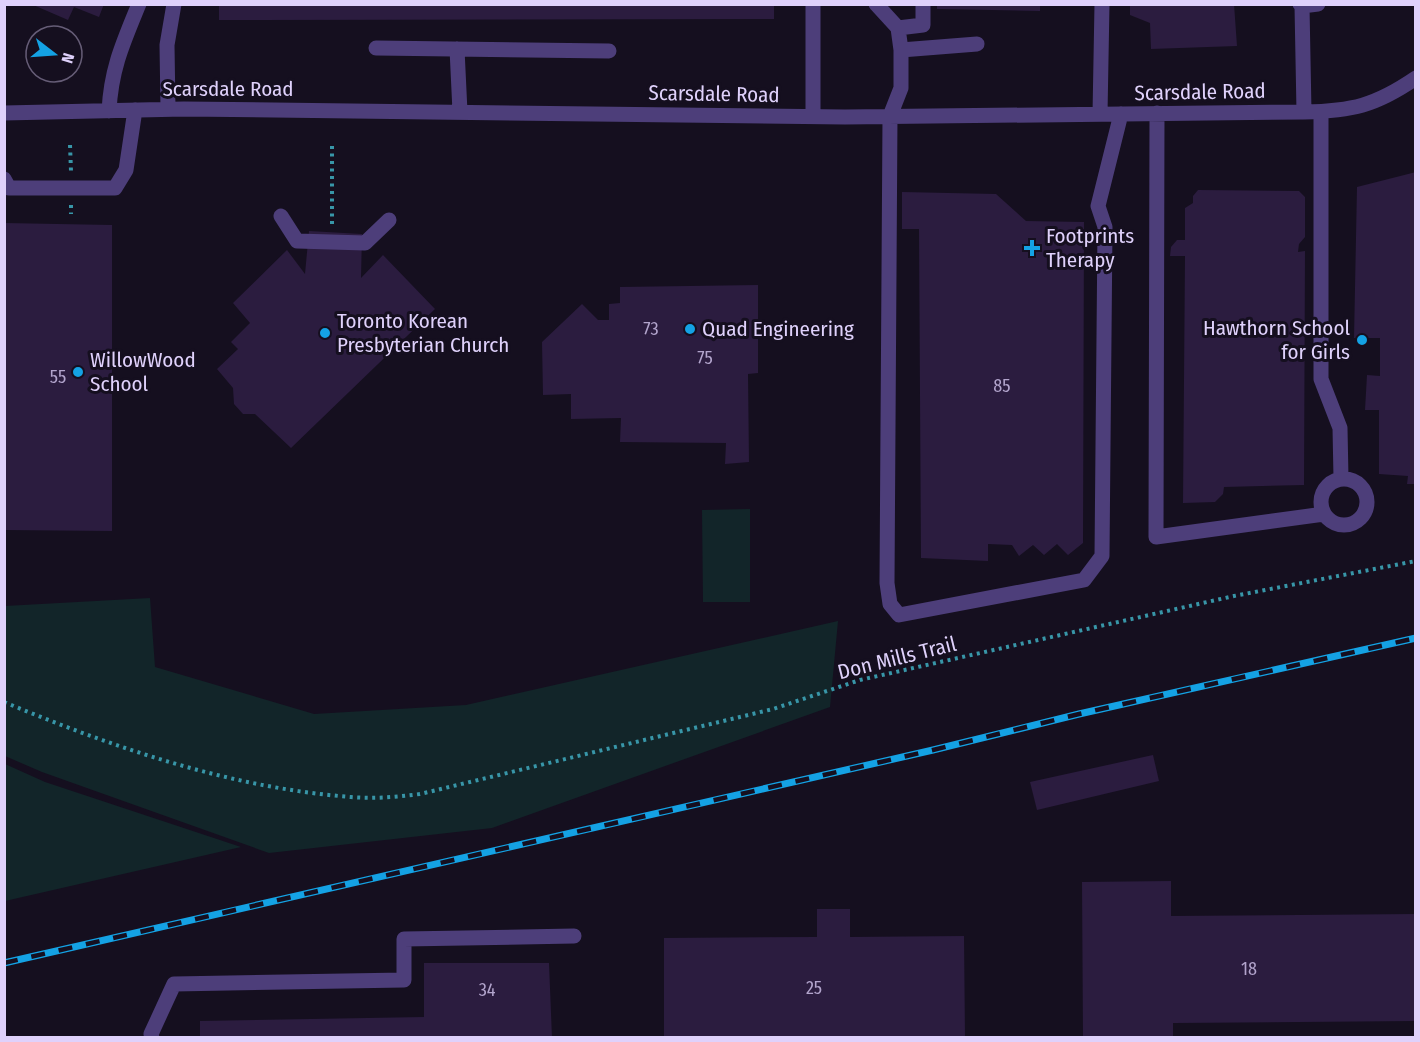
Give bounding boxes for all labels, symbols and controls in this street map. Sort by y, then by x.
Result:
north arrow [24,24,84,84]
text: N [57,51,78,66]
street label: Scarsdale Road [162,76,294,102]
street label: Scarsdale Road [1134,78,1266,106]
street label: Scarsdale Road [648,80,780,108]
place label: Footprints Therapy [1046,223,1134,273]
marker: Footprints Therapy [1023,239,1041,257]
place label: Toronto Korean Presbyterian Church [337,308,509,358]
place label: Hawthorn School for Girls [1203,315,1350,365]
place label: Quad Engineering [702,316,854,342]
house number: 73 [643,318,659,340]
marker: Quad Engineering [683,322,697,336]
marker: Toronto Korean Presbyterian Church [318,326,332,340]
marker: Hawthorn School for Girls [1355,333,1369,347]
place label: WillowWood School [90,347,196,397]
house number: 75 [697,347,713,369]
marker: WillowWood School [71,365,85,379]
house number: 55 [50,366,66,388]
house number: 85 [993,375,1011,397]
street label: Don Mills Trail [835,631,959,685]
house number: 18 [1241,958,1257,980]
house number: 25 [806,977,822,999]
house number: 34 [479,979,496,1001]

